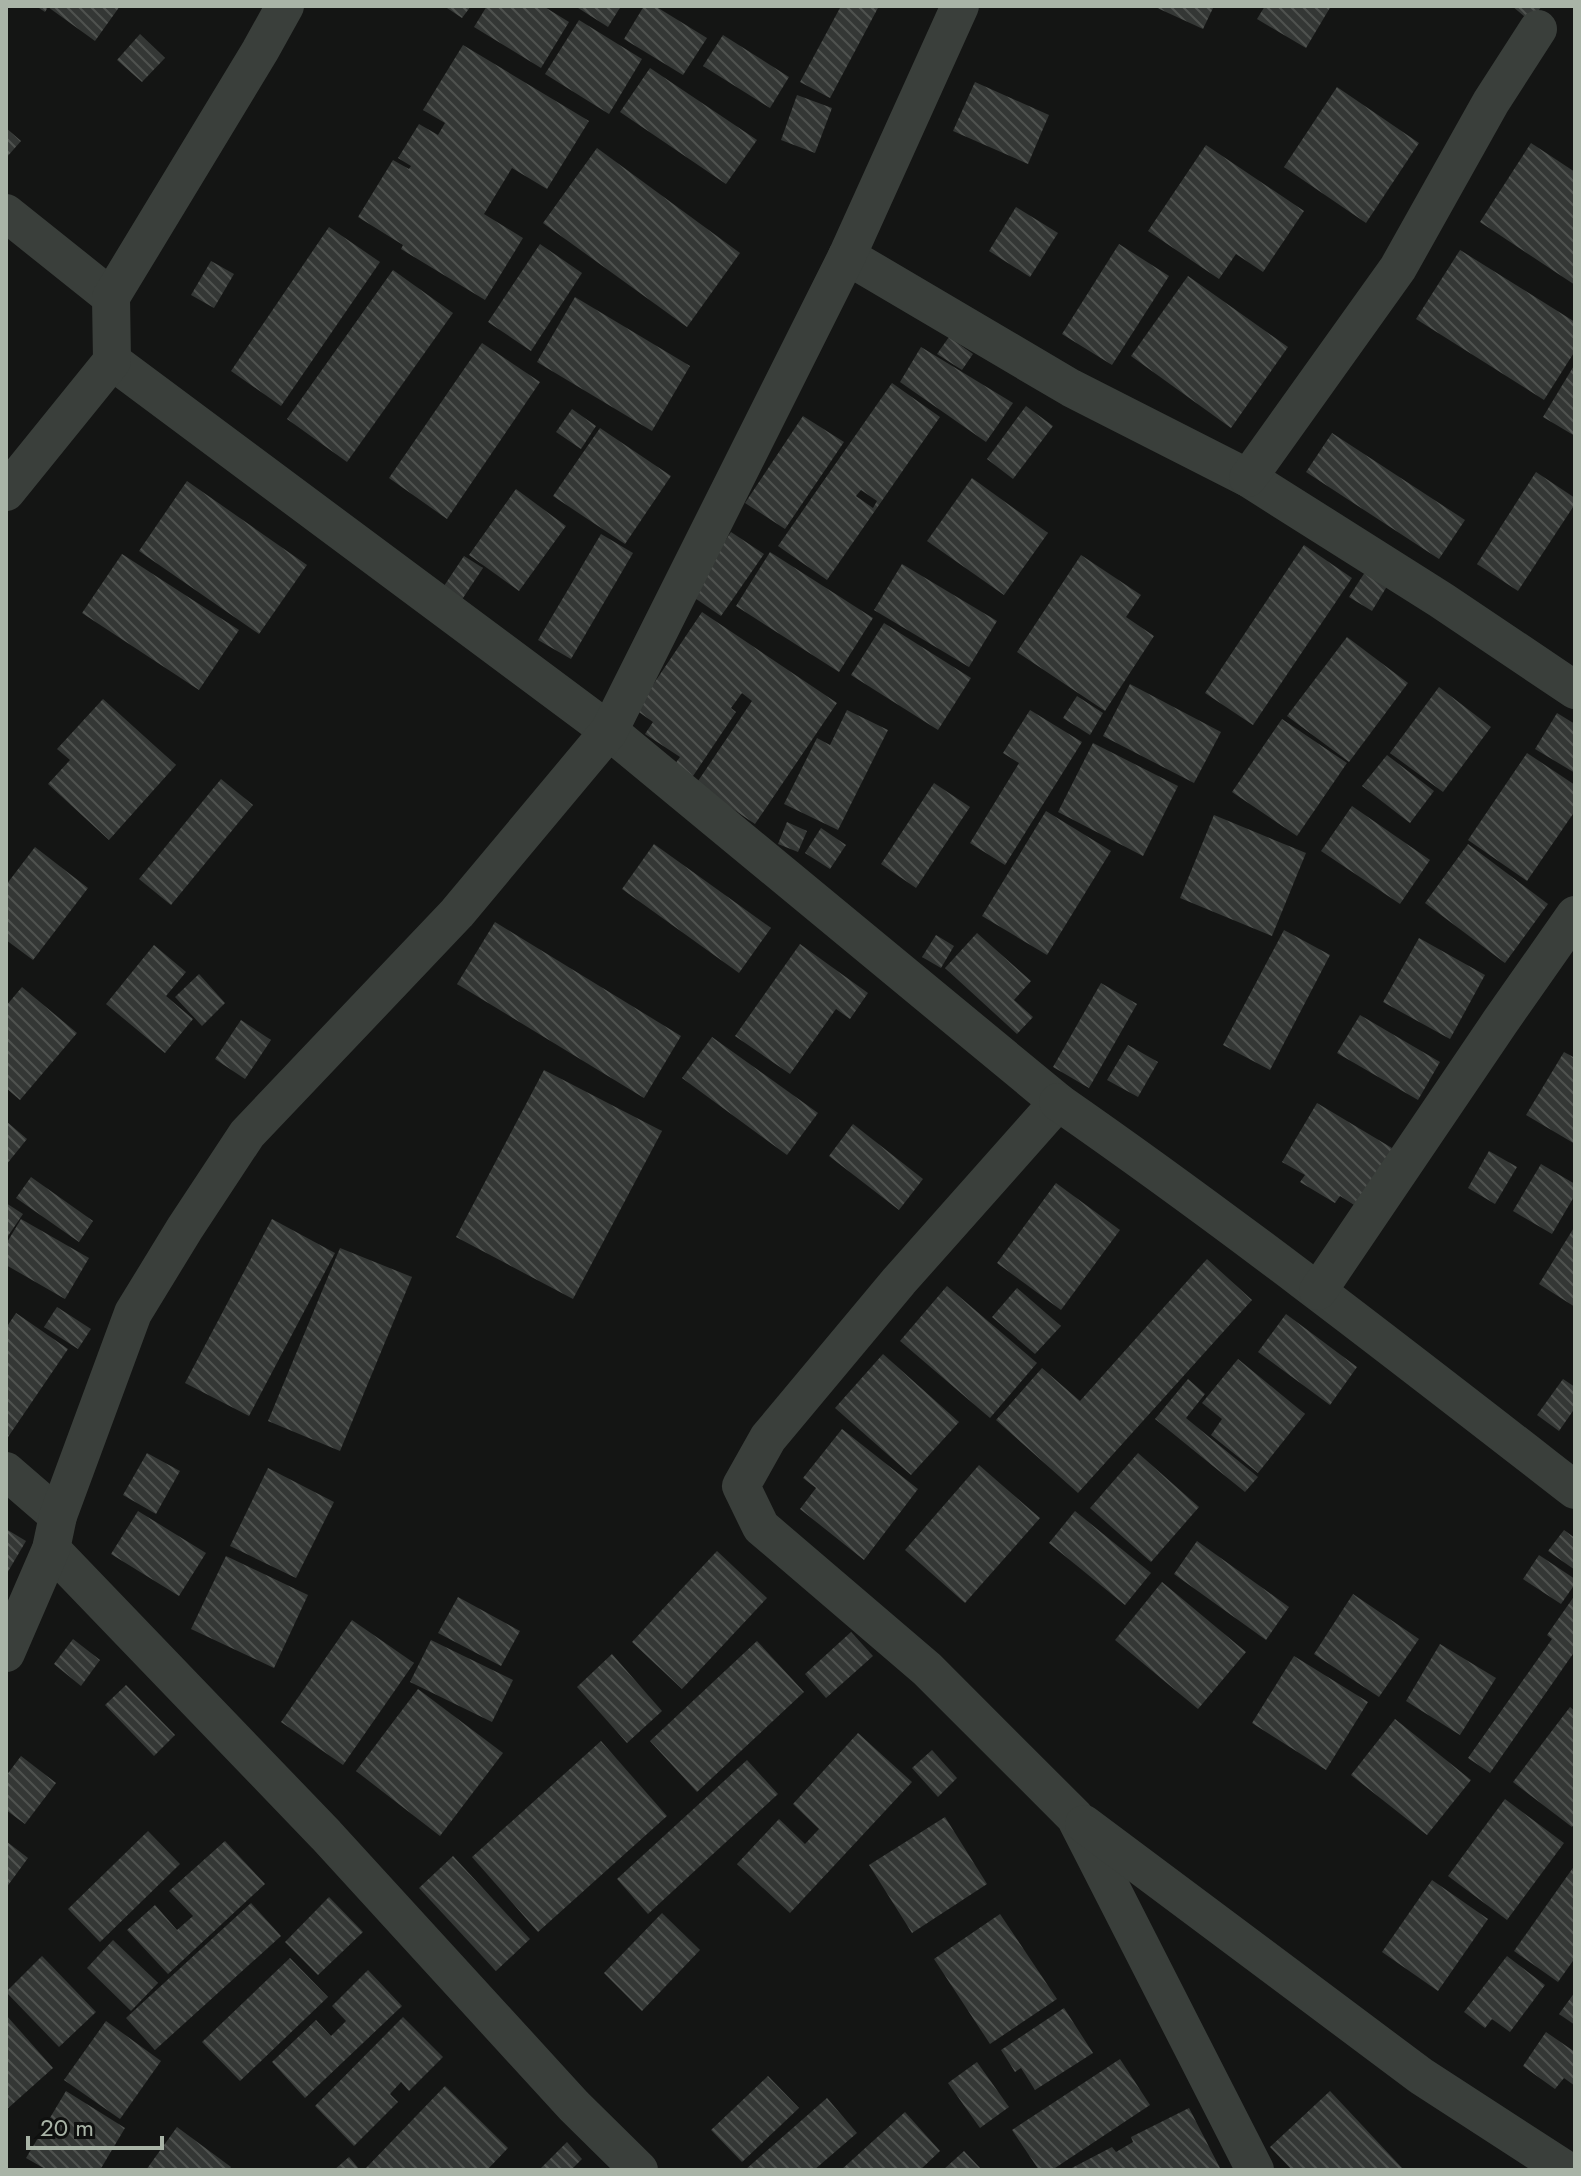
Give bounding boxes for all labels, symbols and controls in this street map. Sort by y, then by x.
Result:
scale bar [28,2100,162,2150]
text: 20 m [40,2110,94,2145]

